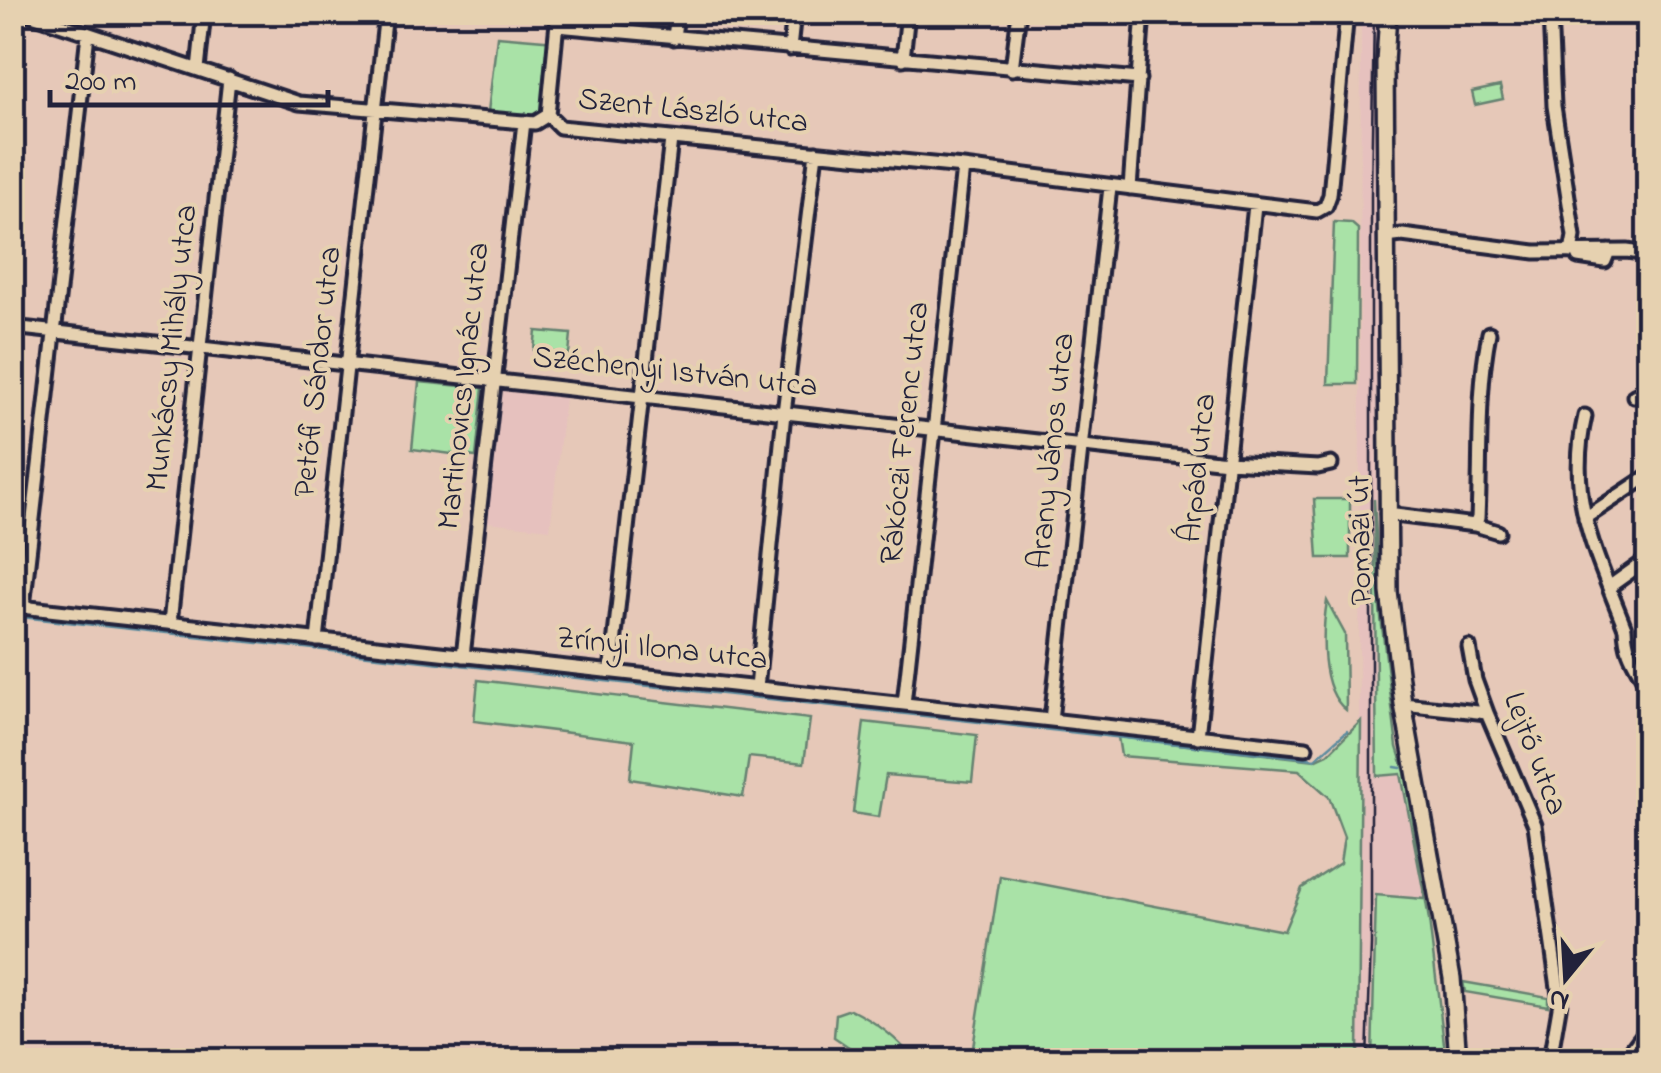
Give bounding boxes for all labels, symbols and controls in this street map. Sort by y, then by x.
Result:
scale bar [50,45,328,107]
text: 200 m [65,61,137,105]
street label: Szent László utca [576,77,810,147]
street label: Munkácsy Mihály utca [135,202,211,494]
street label: Martinovics Ignác utca [427,240,503,532]
street label: Petőfi Sándor utca [282,244,356,500]
street label: Rákóczi Ferenc utca [869,299,943,567]
street label: Arany János utca [1017,330,1089,572]
street label: Széchenyi István utca [530,335,820,411]
street label: Árpád utca [1168,391,1230,545]
street label: Pomázi út [1337,474,1387,606]
street label: Zrínyi Ilona utca [554,616,770,684]
street label: Lejtő utca [1489,686,1579,822]
north arrow [1516,928,1616,1028]
text: N [1544,976,1575,1021]

